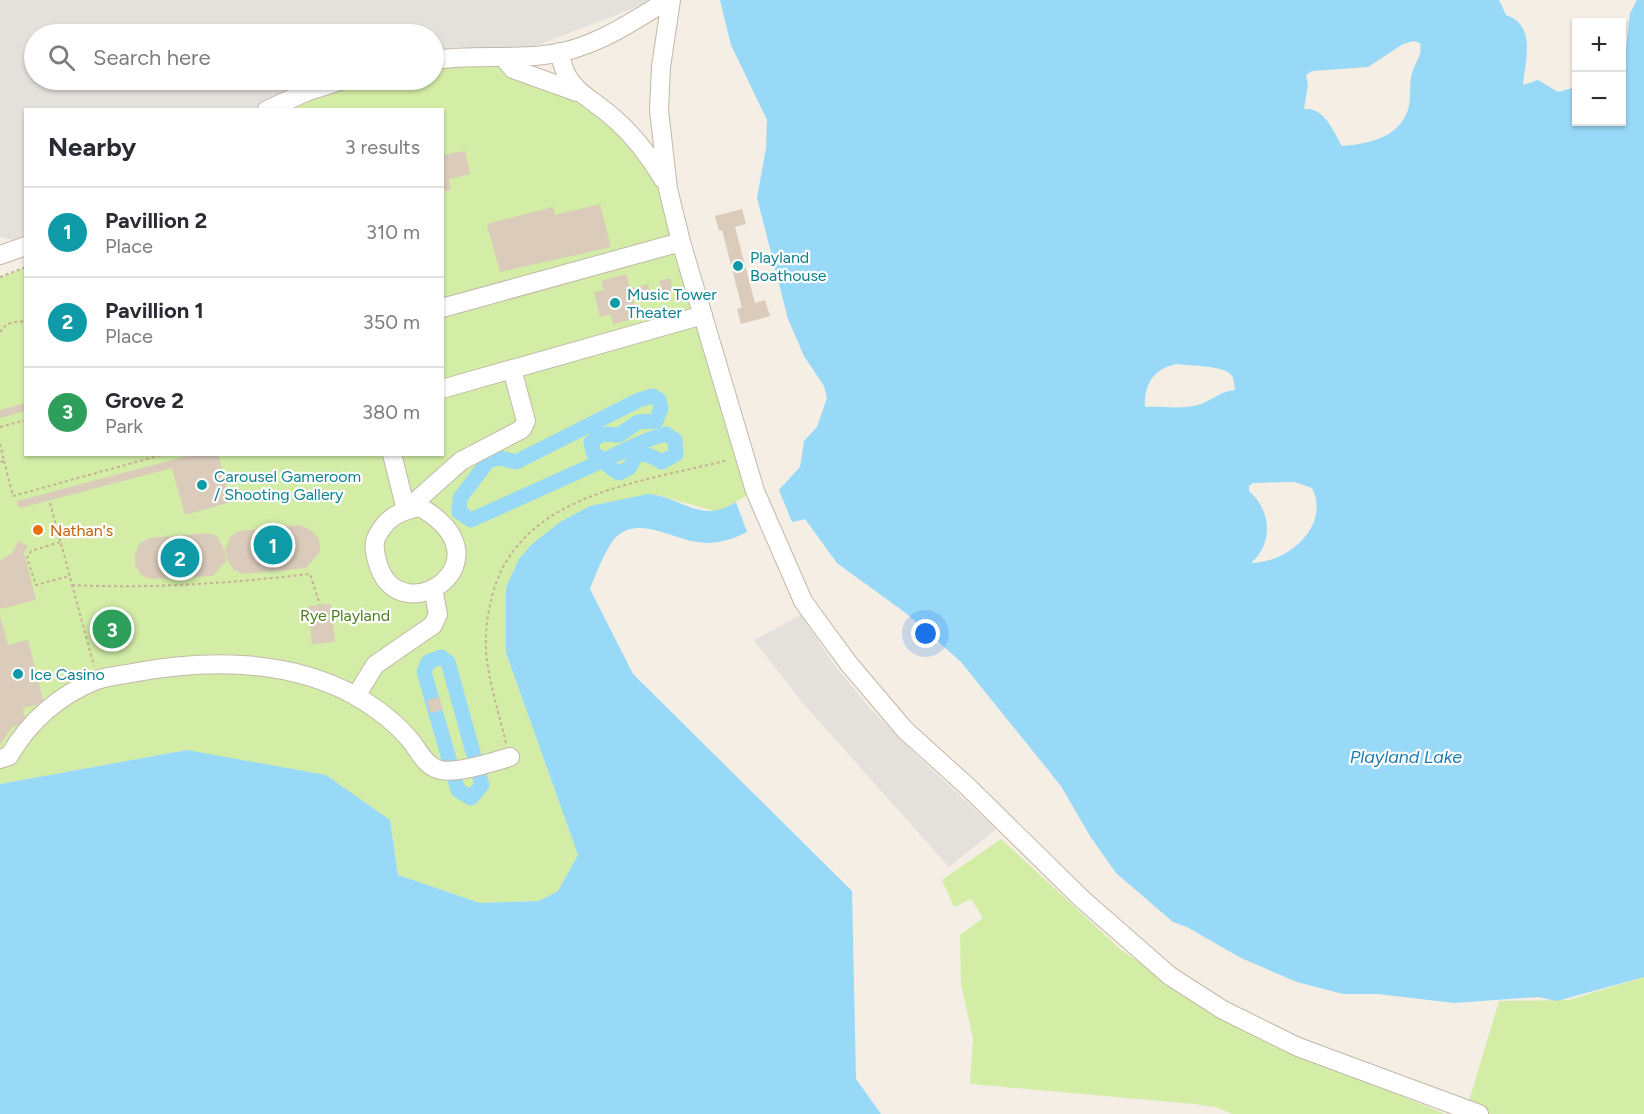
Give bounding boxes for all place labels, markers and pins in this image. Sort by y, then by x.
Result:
place label: Playland Boathouse [750,248,827,285]
marker: Playland Boathouse [731,259,745,273]
place label: Music Tower Theater [627,285,717,322]
marker: Music Tower Theater [608,296,622,310]
place label: Carousel Gameroom / Shooting Gallery [214,467,361,504]
marker: Carousel Gameroom / Shooting Gallery [195,478,209,492]
place label: Nathan's [50,521,113,540]
pin: 1 [254,522,292,568]
marker: Nathan's [31,523,45,537]
pin: 2 [160,536,200,580]
pin: 3 [92,606,132,652]
place label: Ice Casino [30,665,105,684]
marker: Ice Casino [11,667,25,681]

